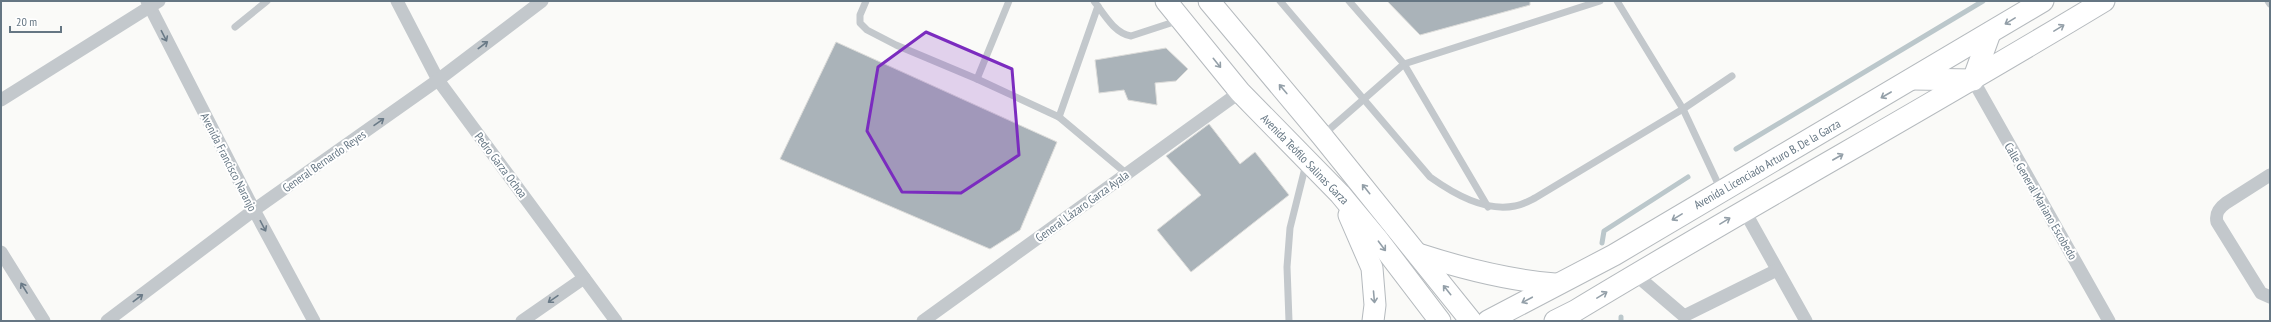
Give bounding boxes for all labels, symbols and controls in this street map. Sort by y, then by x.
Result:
scale bar [10,8,61,34]
text: 20 m [16,14,37,29]
one-way arrow [2004,18,2016,26]
one-way arrow [2053,23,2065,31]
one-way arrow [161,30,169,42]
one-way arrow [478,41,489,50]
one-way arrow [1213,58,1222,69]
one-way arrow [1278,83,1287,94]
one-way arrow [1881,91,1892,99]
street label: Avenida Francisco Naranjo [198,110,260,214]
street label: Avenida Teófilo Salinas Garza [1258,111,1352,208]
street label: Avenida Licenciado Arturo B. De la Garza [1691,116,1843,212]
one-way arrow [373,118,384,126]
street label: General Bernardo Reyes [279,127,369,195]
street label: Pedro Garza Ochoa [472,129,531,201]
street label: Calle General Mariano Escobedo [2001,140,2081,262]
one-way arrow [1832,153,1844,161]
street label: General Lázaro Garza Ayala [1032,167,1132,245]
one-way arrow [1361,184,1370,195]
one-way arrow [1671,213,1683,221]
one-way arrow [1719,217,1731,225]
one-way arrow [259,220,267,232]
one-way arrow [1378,240,1387,251]
one-way arrow [19,282,27,294]
one-way arrow [1443,285,1452,296]
one-way arrow [1371,290,1378,303]
one-way arrow [1596,291,1608,299]
one-way arrow [132,293,143,302]
one-way arrow [548,295,559,303]
one-way arrow [1521,297,1533,305]

